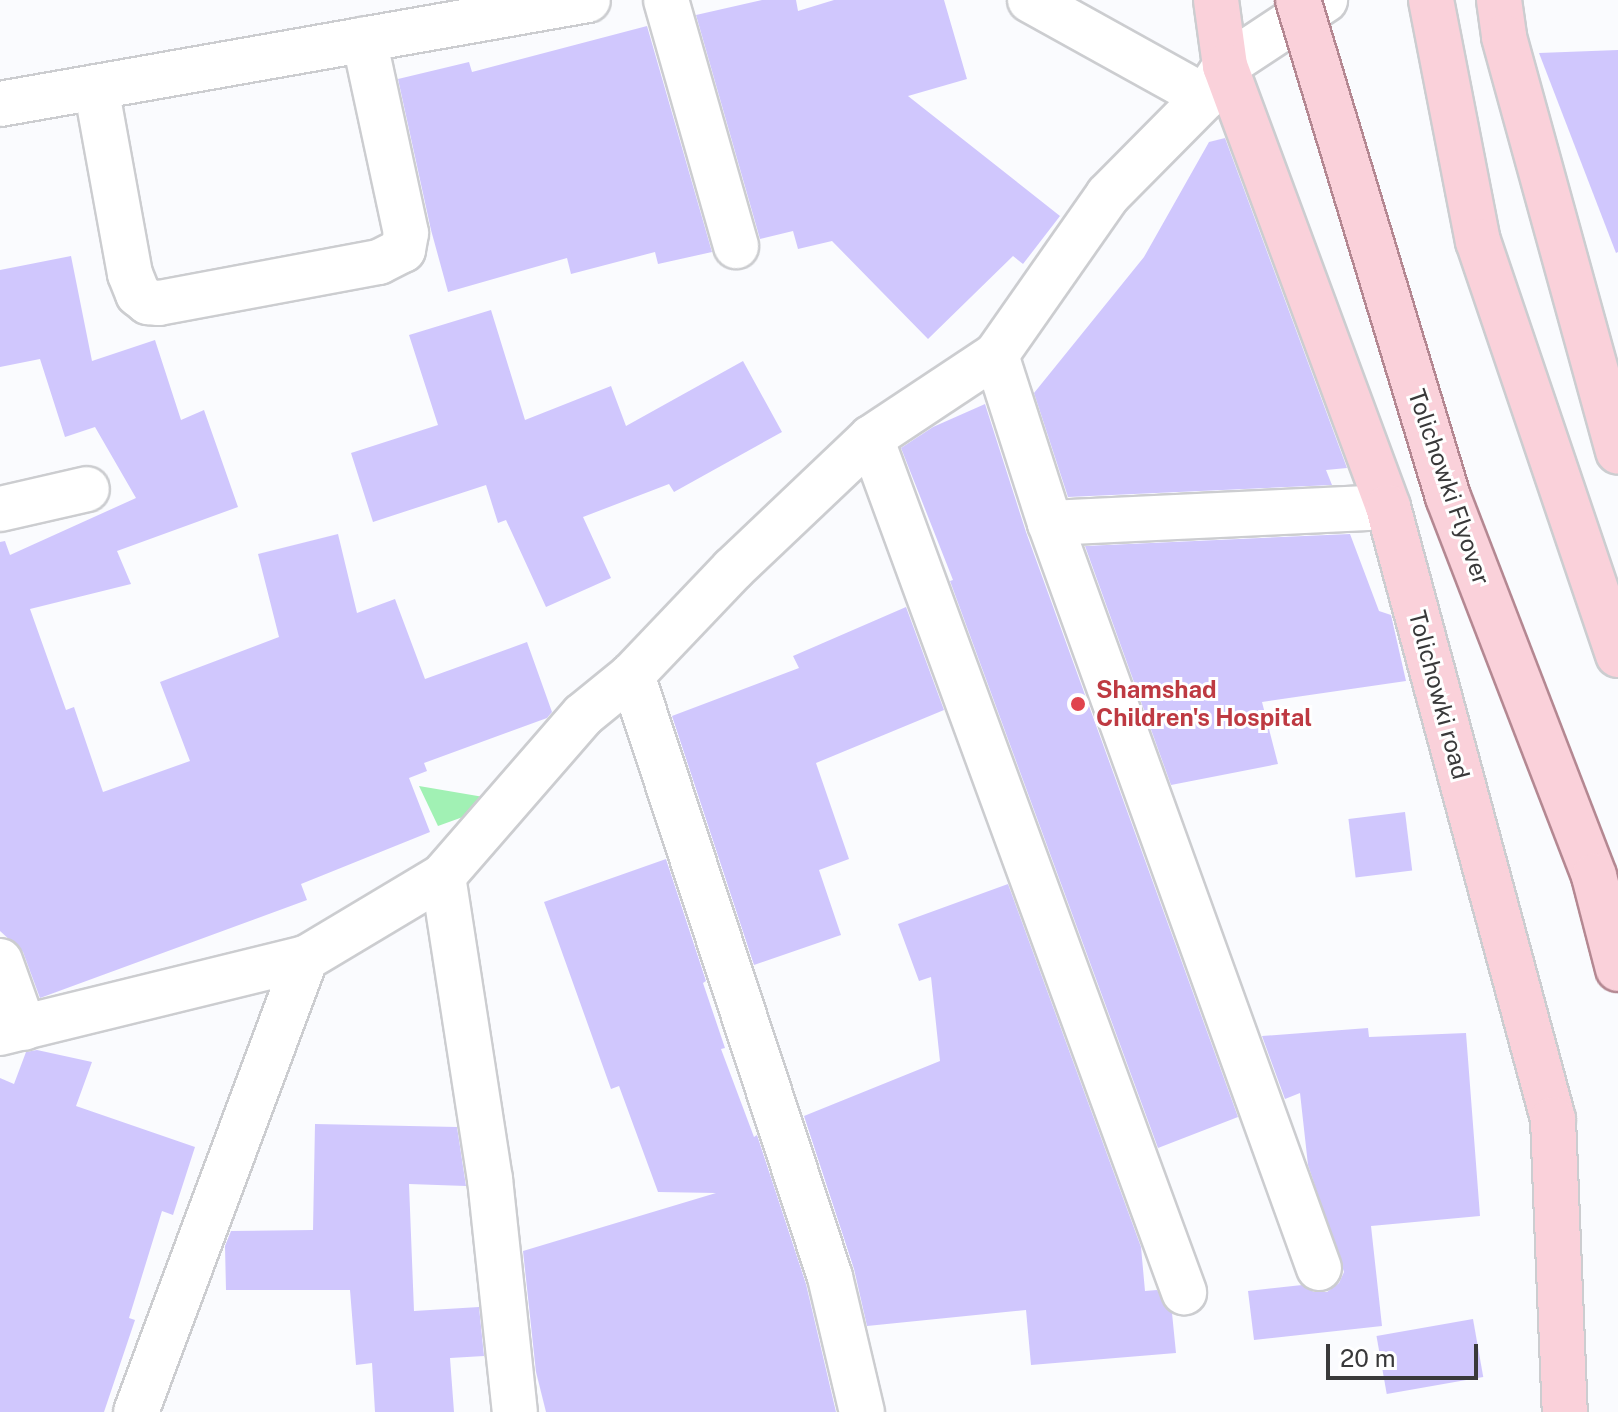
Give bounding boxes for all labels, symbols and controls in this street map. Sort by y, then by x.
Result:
street label: Tolichowki Flyover [1402,385,1496,589]
street label: Tolichowki road [1403,607,1475,783]
place label: Shamshad Children's Hospital [1096,676,1312,732]
marker: Shamshad Children's Hospital [1067,693,1089,715]
scale bar [1330,1328,1482,1378]
text: 20 m [1340,1344,1396,1372]

